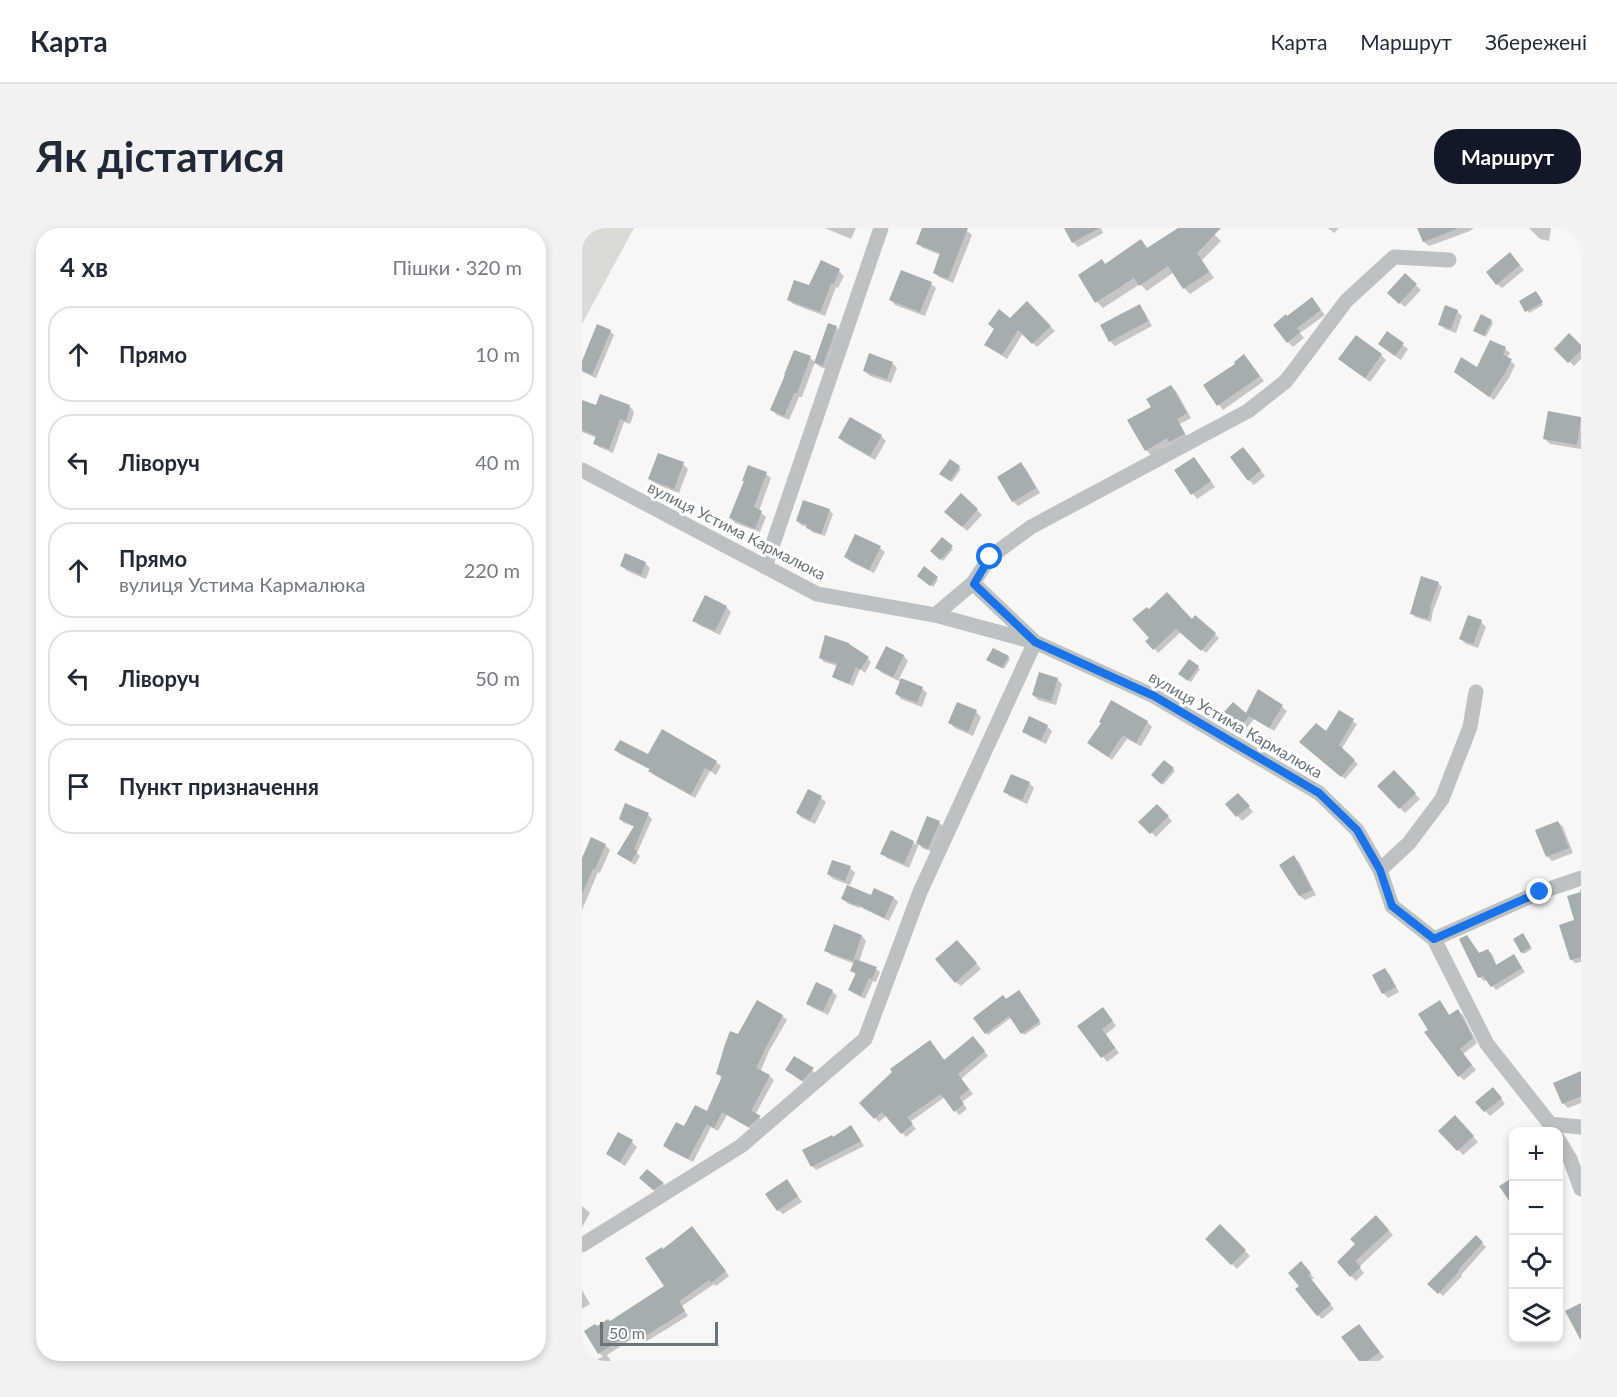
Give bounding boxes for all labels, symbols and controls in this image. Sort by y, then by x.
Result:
text: Карта [30,24,108,58]
text: Карта [1271,29,1327,54]
text: Маршрут [1360,29,1452,54]
text: Збережені [1485,29,1587,54]
button: Маршрут [1434,129,1581,184]
text: Як дістатися [36,131,285,181]
text: 4 хв [60,251,108,283]
text: Пішки · 320 m [393,255,522,279]
icon: ahead [62,338,95,371]
text: Прямо [119,341,187,368]
text: 10 m [475,342,520,366]
icon: left [62,446,95,479]
text: Ліворуч [119,449,200,476]
text: 40 m [475,450,520,474]
street label: вулиця Устима Кармалюка [645,477,829,583]
route start [976,543,1002,569]
text: Прямо [119,545,187,572]
icon: ahead [62,554,95,587]
text: 220 m [464,558,520,582]
text: вулиця Устима Кармалюка [119,572,365,596]
icon: left [62,662,95,695]
text: Ліворуч [119,665,200,692]
text: 50 m [475,666,520,690]
street label: вулиця Устима Кармалюка [1146,666,1326,782]
icon: arrive [62,770,95,803]
text: Пункт призначення [119,773,319,800]
route end [1526,878,1552,904]
map controls [1509,1127,1563,1343]
button: + [1509,1127,1563,1181]
button: − [1509,1181,1563,1235]
button: locate [1509,1235,1563,1289]
button: layers [1509,1289,1563,1343]
scale bar [600,1319,718,1346]
text: 50 m [609,1323,645,1342]

